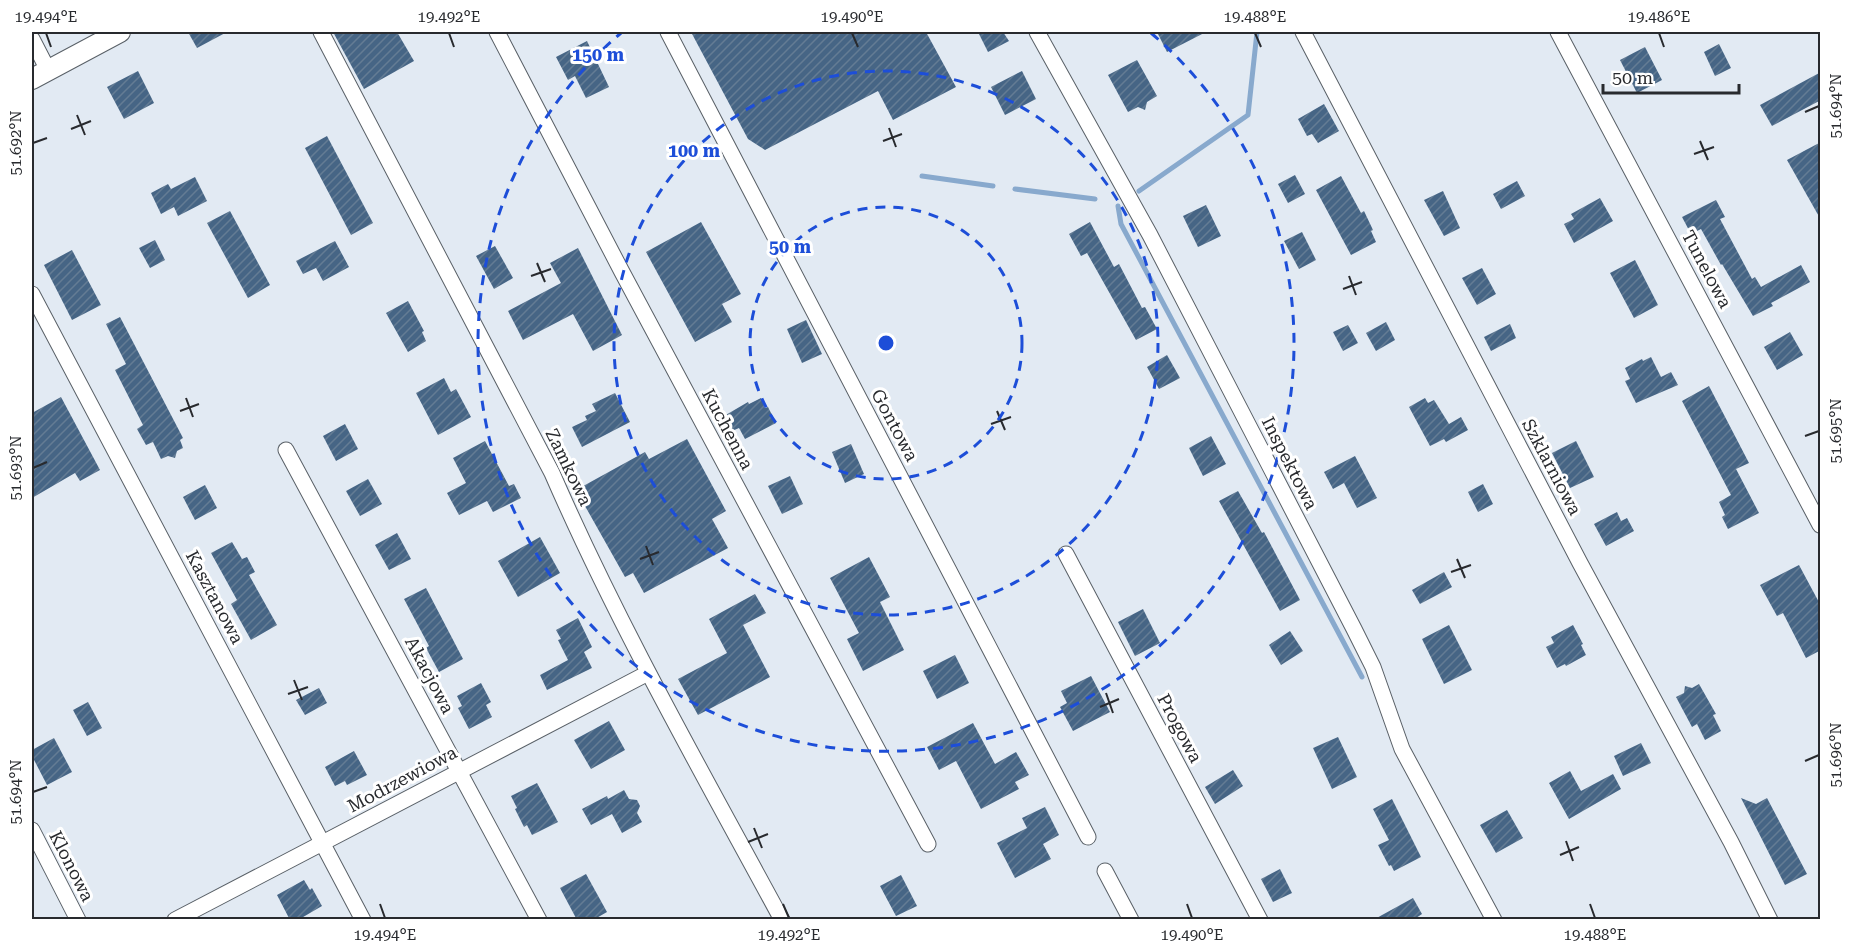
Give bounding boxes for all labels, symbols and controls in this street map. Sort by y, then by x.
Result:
text: 19.494°E [15,8,77,26]
text: 19.492°E [418,8,480,26]
text: 19.490°E [821,8,883,26]
text: 19.488°E [1224,8,1286,26]
text: 19.486°E [1628,8,1690,26]
text: 150 m [572,44,625,65]
scale bar [1603,57,1740,95]
text: 50 m [1612,67,1653,88]
text: 51.694°N [1827,73,1845,139]
text: 51.692°N [7,110,25,176]
text: 100 m [668,140,721,161]
street label: Tunelowa [1678,227,1736,312]
text: 50 m [769,236,812,257]
centre of rings [876,333,896,353]
street label: Kuchenna [698,385,758,473]
street label: Gontowa [867,385,923,465]
text: 51.695°N [1827,398,1845,464]
street label: Inspektowa [1258,413,1322,513]
street label: Szklarniowa [1518,415,1586,519]
street label: Zamkowa [541,425,597,509]
text: 51.693°N [7,435,25,501]
street label: Kasztanowa [182,547,248,647]
street label: Akacjowa [401,633,459,717]
street label: Progowa [1153,690,1207,766]
text: 51.696°N [1827,722,1845,788]
street label: Modrzewiowa [344,741,460,817]
text: 51.694°N [7,759,25,825]
street label: Klonowa [45,827,99,905]
text: 19.494°E [354,926,416,944]
text: 19.492°E [758,926,820,944]
text: 19.490°E [1161,926,1223,944]
text: 19.488°E [1564,926,1626,944]

